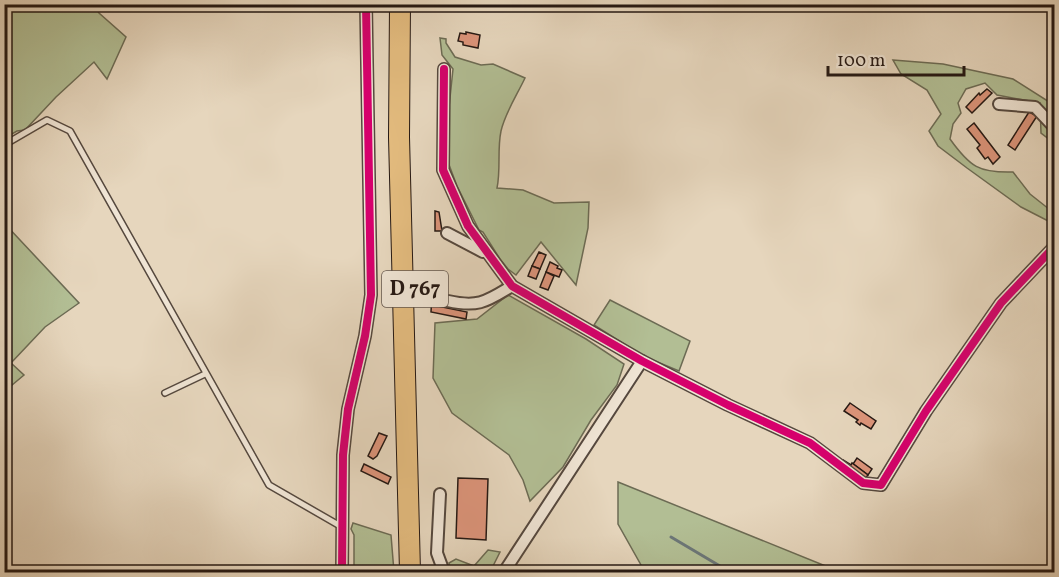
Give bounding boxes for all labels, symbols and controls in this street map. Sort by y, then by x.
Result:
scale bar [828,39,964,77]
text: 100 m [837,49,886,74]
road number: D 767 [382,271,448,307]

